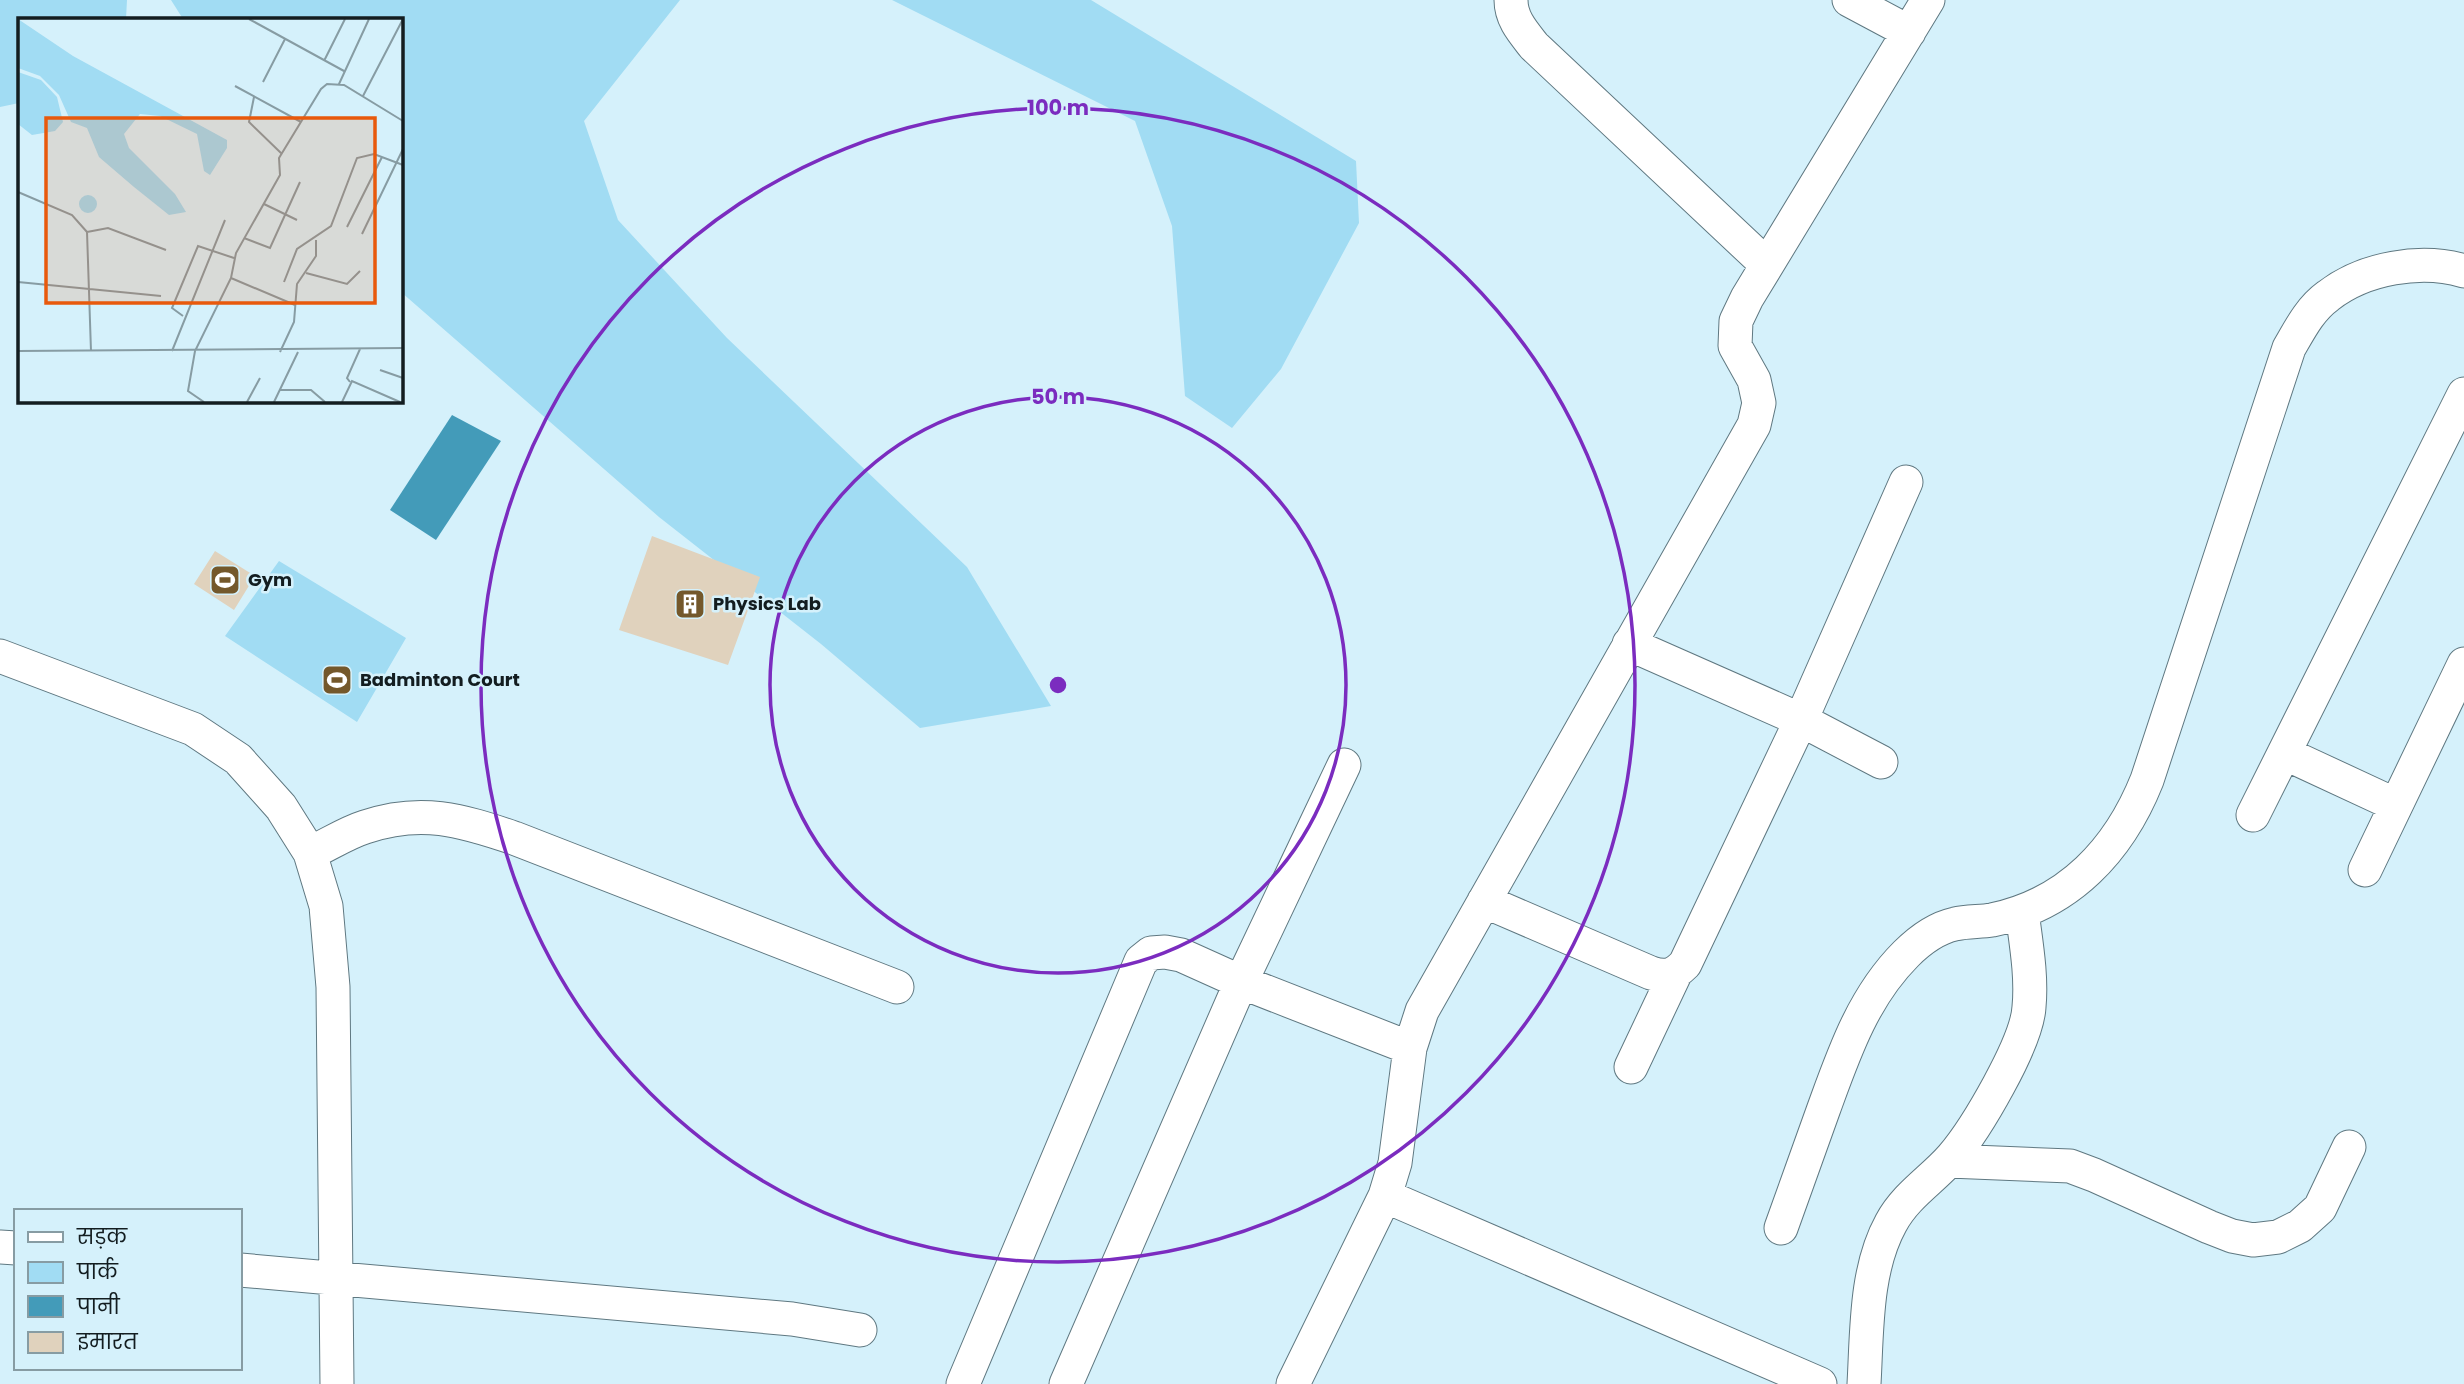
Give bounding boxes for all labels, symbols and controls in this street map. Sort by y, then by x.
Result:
inset map [18,18,402,402]
text: 100 m [1027,93,1089,122]
text: 50 m [1031,382,1085,411]
sports icon: Gym [208,563,242,597]
place label: Gym [248,567,292,592]
building icon: Physics Lab [673,587,707,621]
place label: Physics Lab [713,591,821,616]
sports icon: Badminton Court [320,663,354,697]
place label: Badminton Court [360,667,520,692]
centre of rings [1046,673,1070,697]
legend [14,1209,242,1370]
text: सड़क [76,1222,128,1251]
text: पार्क [76,1257,119,1286]
text: पानी [76,1292,120,1321]
text: इमारत [76,1327,139,1356]

